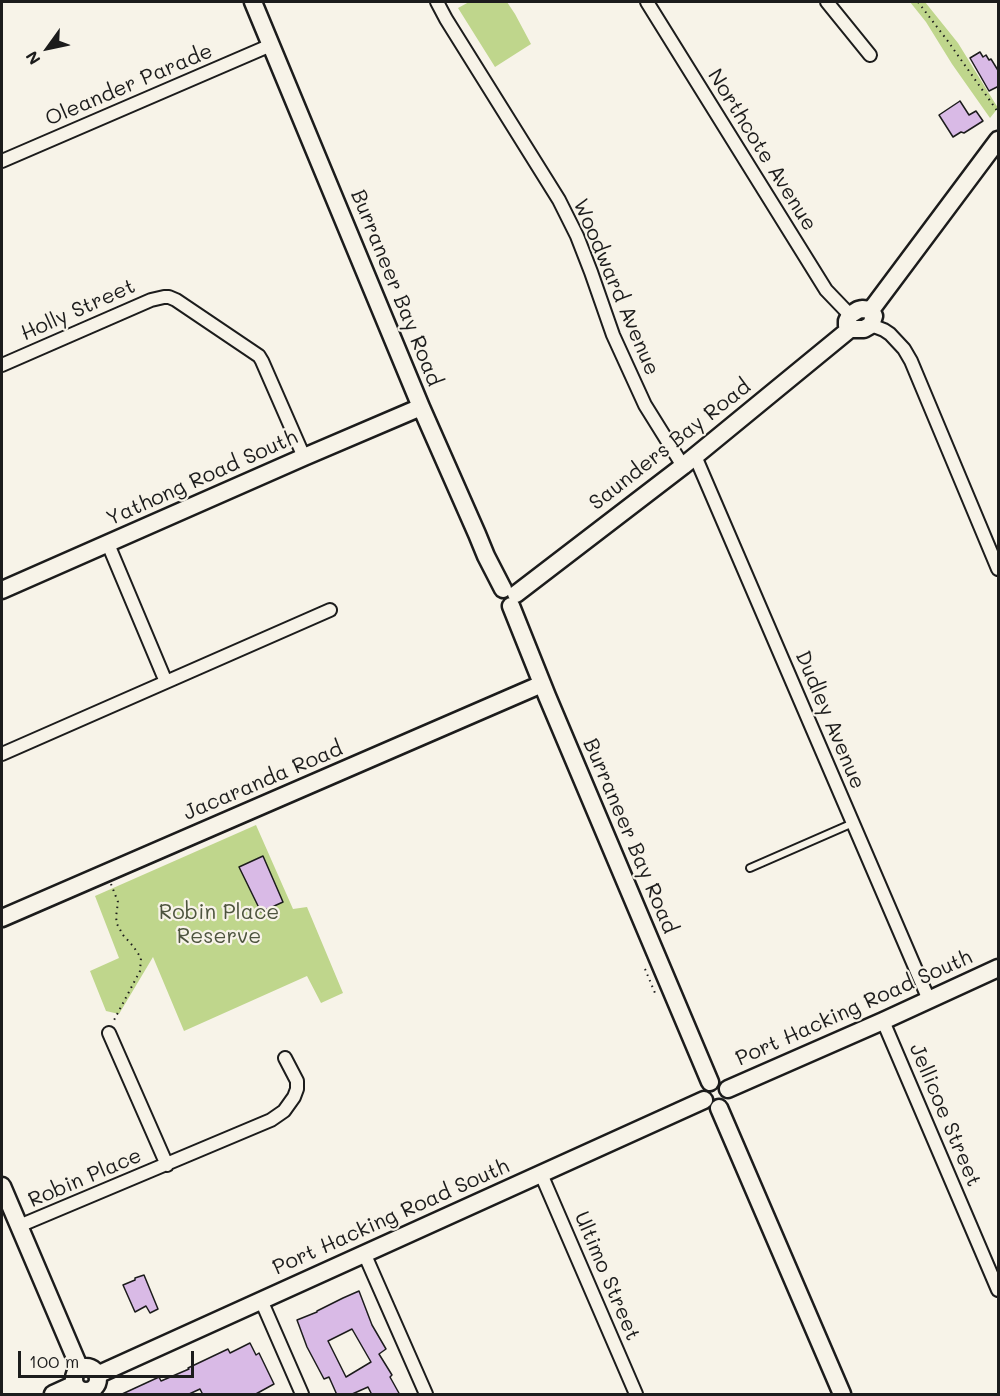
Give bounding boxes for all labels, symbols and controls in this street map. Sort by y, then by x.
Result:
north arrow [18,18,78,78]
street label: Oleander Parade [42,38,216,132]
text: N [20,47,45,69]
street label: Northcote Avenue [702,64,822,236]
street label: Burraneer Bay Road [345,186,447,390]
street label: Woodward Avenue [567,195,665,379]
street label: Holly Street [17,274,139,346]
street label: Saunders Bay Road [584,374,756,516]
street label: Yathong Road South [102,424,302,532]
street label: Dudley Avenue [790,647,870,793]
street label: Burraneer Bay Road [577,735,683,937]
street label: Jacaranda Road [179,736,347,826]
park label: Robin Place Reserve [159,900,279,950]
street label: Port Hacking Road South [732,944,976,1072]
street label: Jellicoe Street [904,1040,986,1190]
street label: Robin Place [25,1143,145,1213]
street label: Port Hacking Road South [269,1153,513,1281]
street label: Ultimo Street [569,1208,645,1344]
scale bar [21,1339,196,1377]
text: 100 m [29,1349,79,1373]

